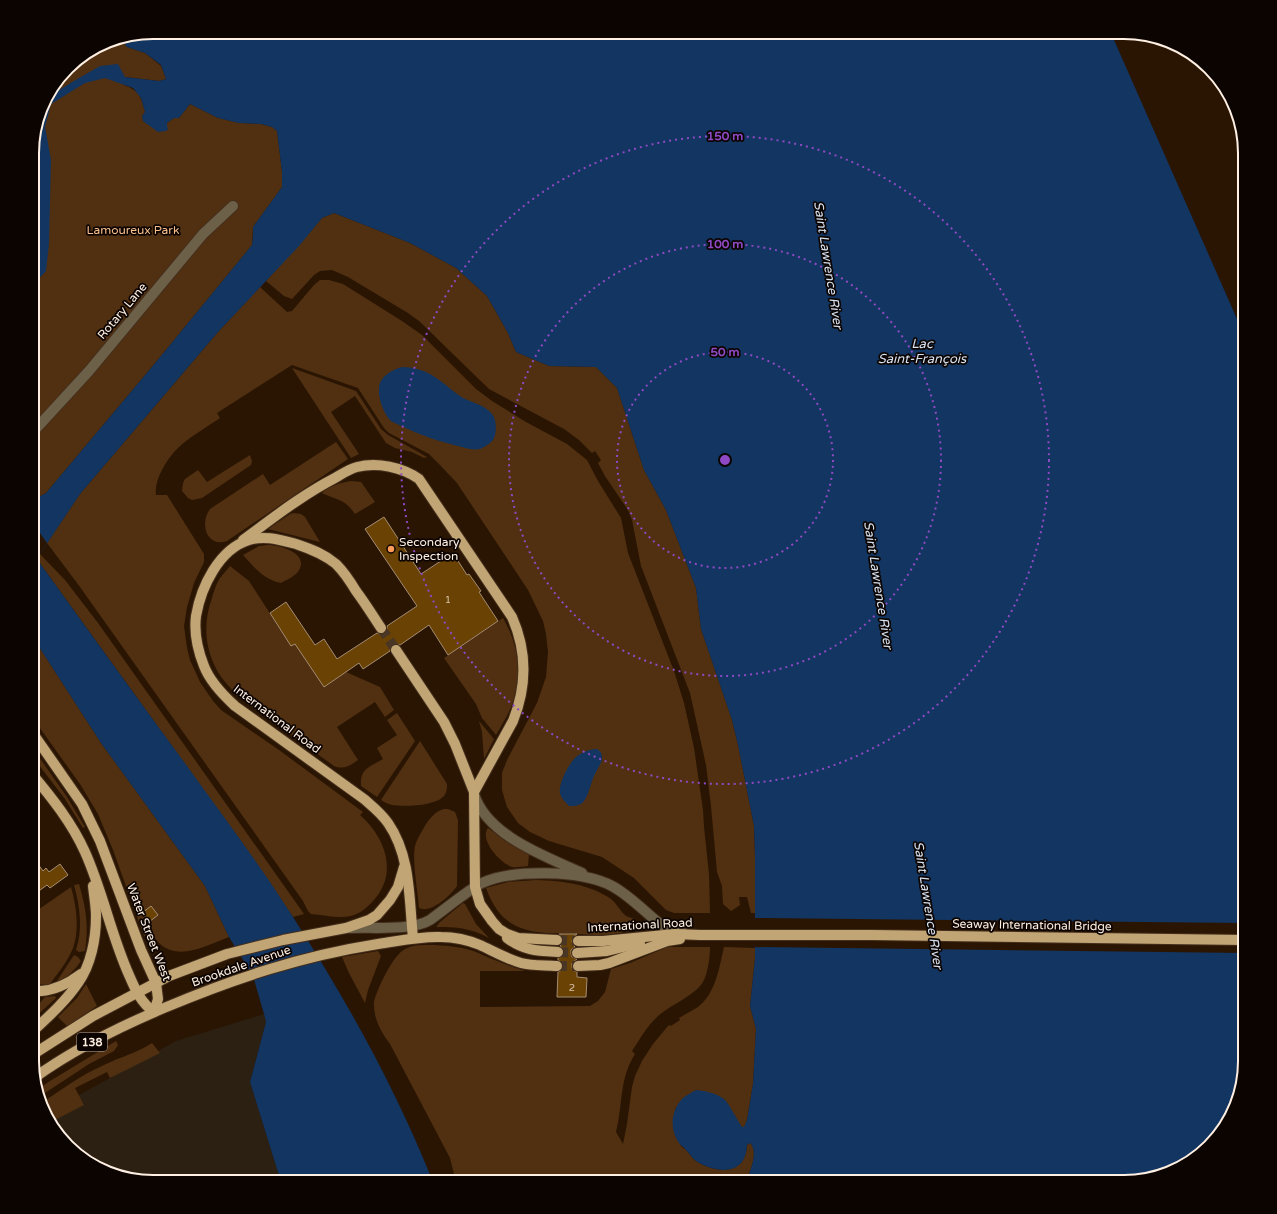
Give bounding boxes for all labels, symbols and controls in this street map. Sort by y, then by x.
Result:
text: 150 m [707,129,743,143]
water label: Saint Lawrence River [810,200,846,332]
park label: Lamoureux Park [87,223,180,237]
text: 100 m [707,237,743,251]
street label: Rotary Lane [94,280,150,342]
water label: Lac Saint-François [878,336,967,367]
text: 50 m [710,345,740,359]
centre of rings [718,453,732,467]
water label: Saint Lawrence River [860,520,896,652]
place label: Secondary Inspection [399,535,460,563]
marker: Secondary Inspection [386,544,396,554]
house number: 1 [445,594,451,606]
street label: International Road [231,682,323,756]
water label: Saint Lawrence River [910,840,946,972]
street label: Water Street West [124,881,174,983]
street label: International Road [587,915,693,935]
street label: Seaway International Bridge [952,917,1112,933]
street label: Brookdale Avenue [190,942,293,990]
house number: 2 [569,982,575,994]
road number: 138 [77,1033,107,1051]

